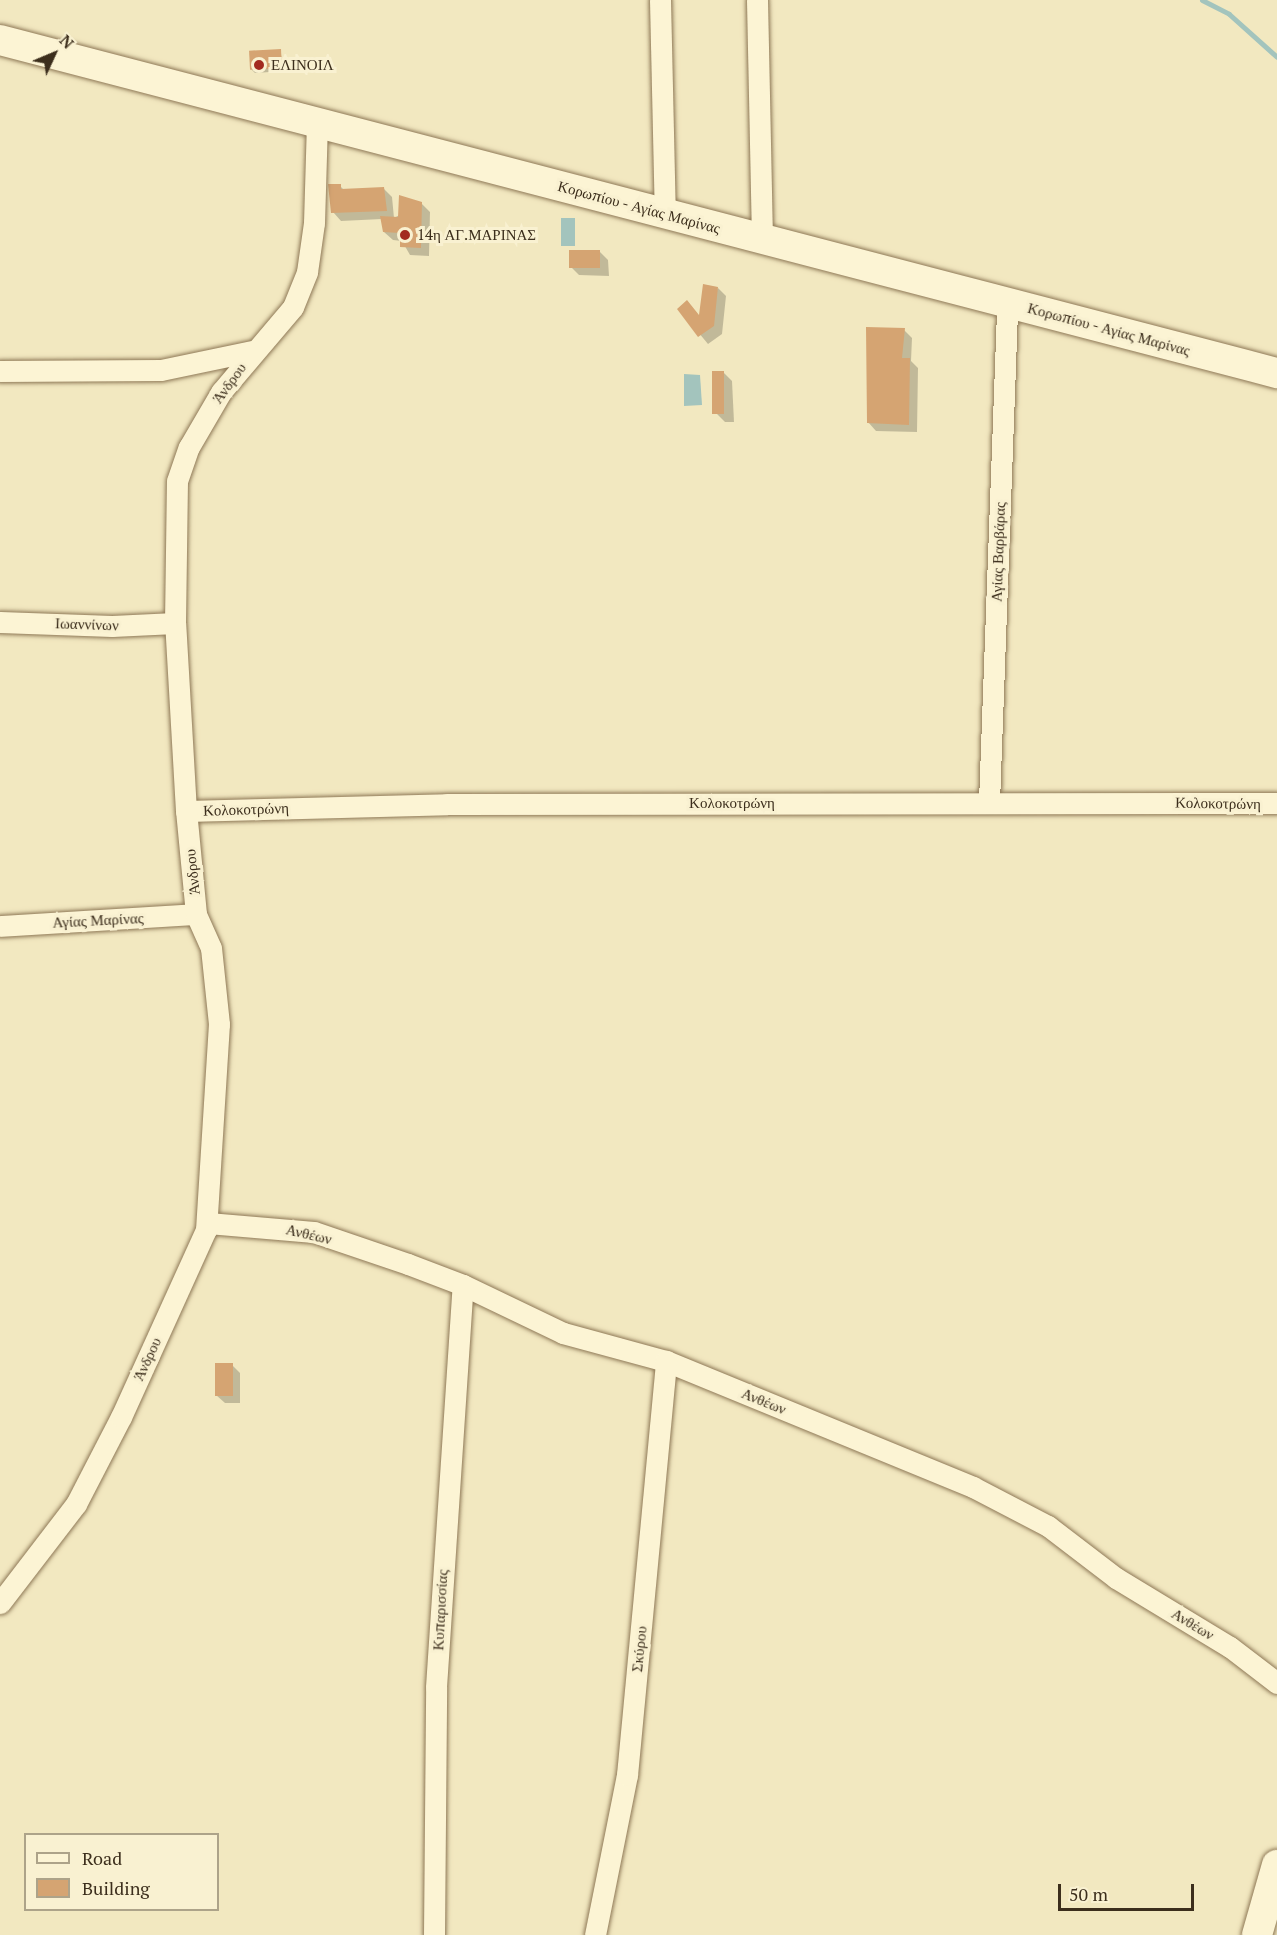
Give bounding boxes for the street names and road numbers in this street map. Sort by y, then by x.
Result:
street label: Κορωπίου - Αγίας Μαρίνας [555,176,723,238]
street label: Κορωπίου - Αγίας Μαρίνας [1025,298,1193,360]
street label: Άνδρου [208,359,250,407]
street label: Αγίας Βαρβάρας [987,502,1009,602]
street label: Ιωαννίνων [55,614,119,634]
street label: Κολοκοτρώνη [1175,793,1261,813]
street label: Κολοκοτρώνη [689,794,775,812]
street label: Κολοκοτρώνη [203,799,289,819]
street label: Άνδρου [181,848,203,896]
street label: Αγίας Μαρίνας [52,909,144,931]
street label: Ανθέων [284,1220,334,1248]
street label: Άνδρου [129,1334,165,1384]
street label: Ανθέων [739,1384,789,1418]
street label: Κυπαρισσίας [429,1569,451,1651]
street label: Ανθέων [1168,1604,1218,1644]
street label: Σκύρου [628,1625,650,1673]

